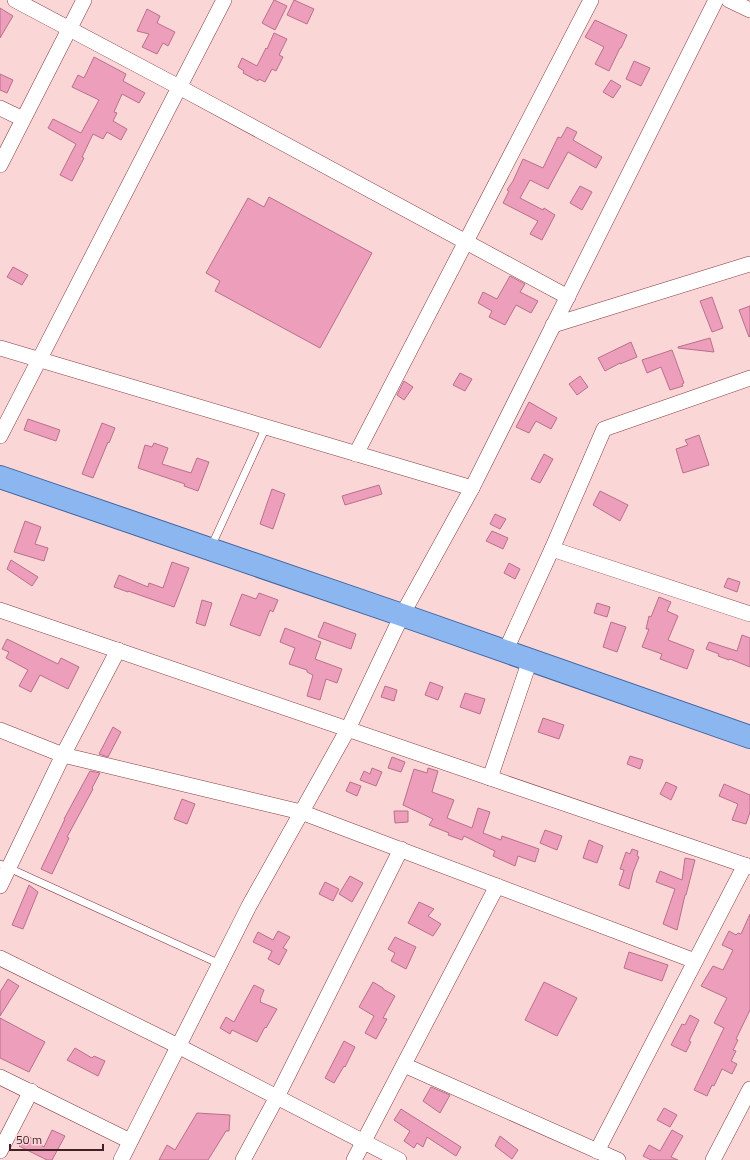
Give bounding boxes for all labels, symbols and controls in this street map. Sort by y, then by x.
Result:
scale bar [10,1126,103,1152]
text: 50 m [16,1130,42,1149]

